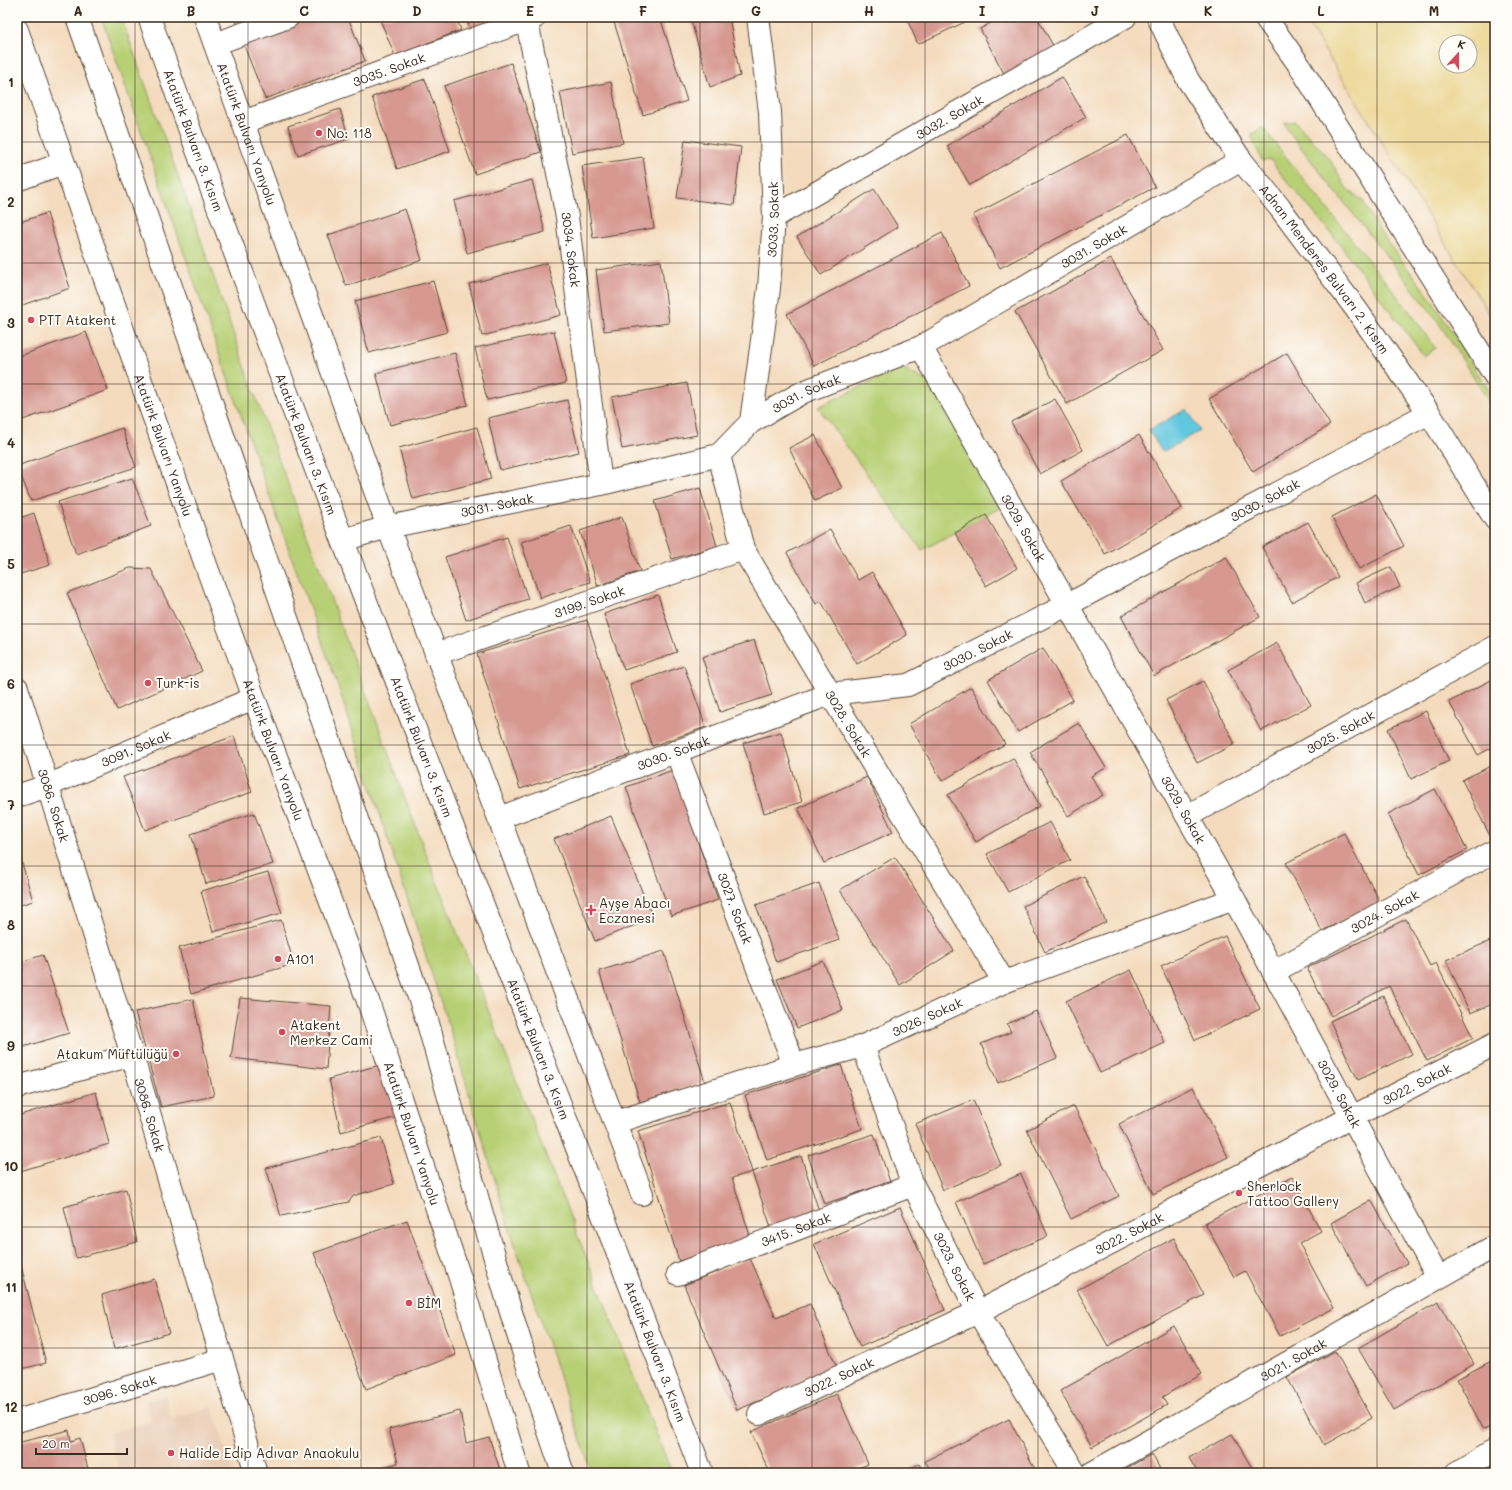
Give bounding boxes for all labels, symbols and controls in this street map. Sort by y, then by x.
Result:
text: A [73,2,83,19]
text: B [187,2,196,19]
text: C [299,2,309,19]
text: D [412,2,422,19]
text: E [526,2,534,19]
text: F [639,2,647,19]
text: G [751,2,761,19]
text: H [864,2,874,19]
text: I [979,2,986,19]
text: J [1091,2,1099,19]
text: K [1204,2,1213,19]
text: L [1317,2,1325,19]
text: M [1429,2,1439,19]
north arrow [1438,34,1478,74]
text: K [1456,36,1468,52]
street label: 3035. Sokak [350,48,427,90]
street label: Atatürk Bulvarı Yanyolu [214,60,281,207]
street label: Atatürk Bulvarı 3. Kısım [160,67,228,213]
text: 1 [8,73,14,90]
street label: 3032. Sokak [912,90,986,143]
place label: No: 118 [327,124,372,141]
marker: No: 118 [314,128,324,138]
street label: Adnan Menderes Bulvarı 2. Kısım [1256,180,1394,357]
street label: 3033. Sokak [762,181,782,258]
text: 2 [7,193,15,210]
street label: 3034. Sokak [558,210,585,288]
street label: 3031. Sokak [1057,220,1130,272]
place label: PTT Atakent [39,311,117,328]
text: 3 [7,314,15,331]
marker: PTT Atakent [26,315,36,325]
street label: 3031. Sokak [768,370,843,416]
street label: Atatürk Bulvarı Yanyolu [131,371,197,518]
street label: Atatürk Bulvarı 3. Kısım [272,371,341,517]
text: 4 [7,434,15,451]
street label: 3030. Sokak [1227,474,1302,525]
street label: 3031. Sokak [459,489,535,520]
street label: 3029. Sokak [998,491,1050,565]
text: 5 [7,555,15,572]
street label: 3199. Sokak [551,581,627,621]
street label: 3030. Sokak [940,625,1015,674]
street label: Atatürk Bulvarı 3. Kısım [387,673,457,820]
place label: Turk-is [156,674,200,691]
text: 6 [7,675,15,692]
street label: Atatürk Bulvarı Yanyolu [240,676,308,823]
marker: Turk-is [143,678,153,688]
street label: 3028. Sokak [822,687,876,760]
street label: 3025. Sokak [1303,706,1377,757]
street label: 3091. Sokak [98,725,173,770]
street label: 3030. Sokak [634,731,712,774]
street label: 3086. Sokak [35,766,74,844]
street label: 3029. Sokak [1158,772,1210,847]
text: 7 [7,796,15,813]
street label: 3027. Sokak [714,870,757,946]
street label: 3024. Sokak [1347,885,1422,936]
place label: Ayşe Abacı Eczanesi [599,894,671,926]
marker: Ayşe Abacı Eczanesi [586,905,596,915]
text: 8 [7,916,15,933]
place label: A101 [286,950,315,967]
marker: A101 [273,954,283,964]
street label: Atatürk Bulvarı 3. Kısım [504,976,574,1122]
street label: 3026. Sokak [889,993,965,1040]
place label: Atakent Merkez Cami [290,1016,373,1048]
marker: Atakent Merkez Cami [277,1027,287,1037]
text: 9 [7,1037,15,1054]
place label: Atakum Müftülüğü [56,1045,168,1062]
marker: Atakum Müftülüğü [171,1049,181,1059]
street label: 3029. Sokak [1314,1056,1365,1131]
street label: Atatürk Bulvarı Yanyolu [381,1059,444,1207]
street label: 3022. Sokak [1379,1059,1454,1108]
street label: 3086. Sokak [131,1076,169,1154]
text: 10 [4,1157,18,1174]
place label: Sherlock Tattoo Gallery [1247,1177,1339,1209]
marker: Sherlock Tattoo Gallery [1234,1188,1244,1198]
street label: 3415. Sokak [758,1208,833,1250]
street label: 3022. Sokak [1092,1208,1166,1258]
street label: 3023. Sokak [930,1229,980,1304]
text: 11 [5,1278,17,1295]
street label: Atatürk Bulvarı 3. Kısım [621,1278,691,1424]
place label: BİM [417,1294,441,1311]
marker: BİM [404,1298,414,1308]
street label: 3021. Sokak [1257,1334,1329,1385]
street label: 3022. Sokak [801,1353,876,1400]
street label: 3096. Sokak [80,1370,158,1409]
text: 12 [4,1398,18,1415]
scale bar [36,1430,127,1456]
text: 20 m [42,1435,70,1451]
place label: Halide Edip Adıvar Anaokulu [179,1444,359,1461]
marker: Halide Edip Adıvar Anaokulu [166,1448,176,1458]

